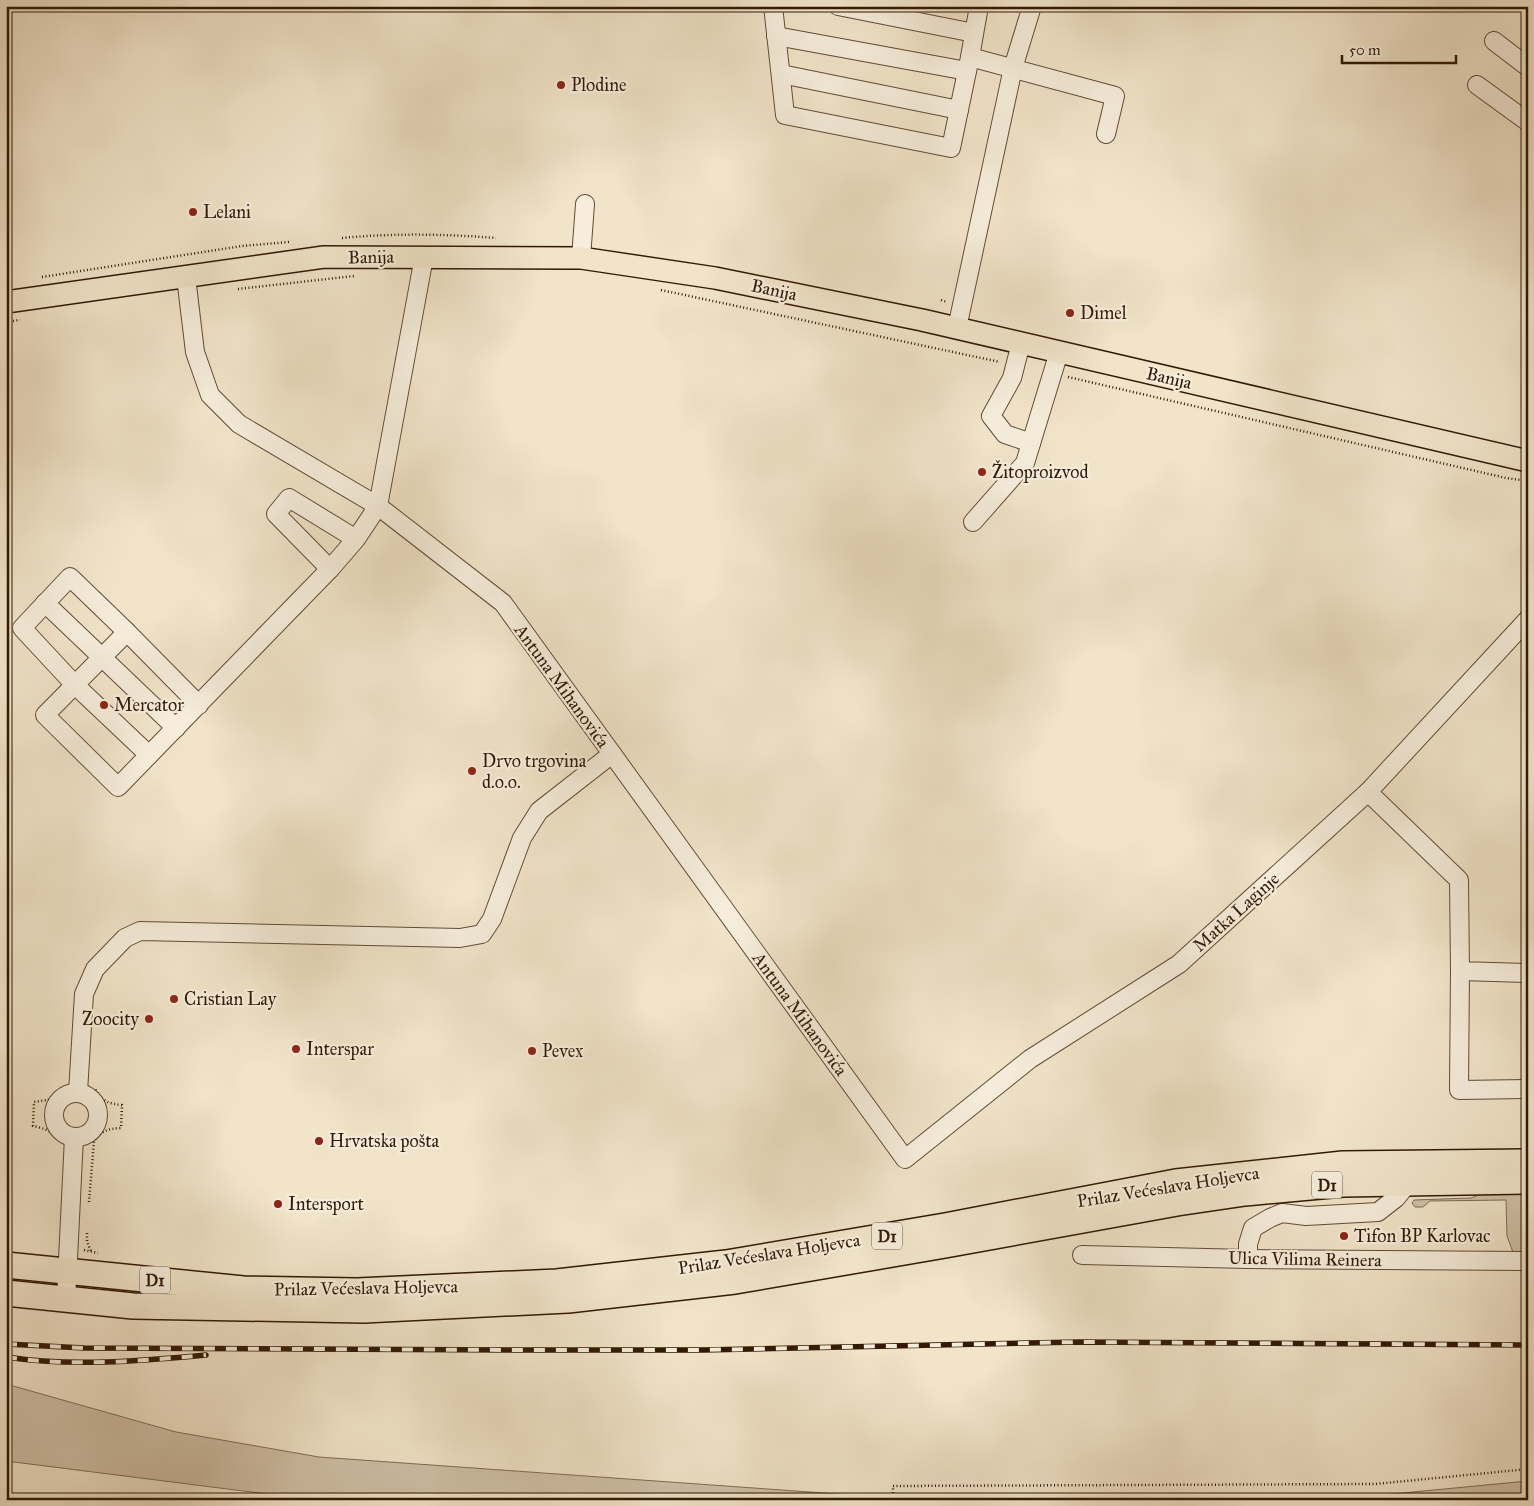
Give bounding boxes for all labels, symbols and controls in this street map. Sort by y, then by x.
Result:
scale bar [1342,32,1455,64]
text: 50 m [1349,41,1381,59]
place label: Plodine [571,74,627,96]
marker: Plodine [555,79,567,91]
place label: Lelani [203,201,251,223]
marker: Lelani [187,206,199,218]
street label: Banija [348,246,395,268]
street label: Banija [749,274,799,306]
place label: Dimel [1080,302,1127,324]
marker: Dimel [1064,307,1076,319]
street label: Banija [1144,362,1194,394]
place label: Žitoproizvod [992,459,1089,483]
marker: Žitoproizvod [976,466,988,478]
street label: Antuna Mihanovića [509,619,615,753]
place label: Mercator [114,694,184,716]
marker: Mercator [98,699,110,711]
place label: Drvo trgovina d.o.o. [482,750,587,793]
marker: Drvo trgovina d.o.o. [466,765,478,777]
street label: Matka Laginje [1188,868,1284,957]
street label: Antuna Mihanovića [747,947,853,1081]
place label: Cristian Lay [184,988,277,1010]
marker: Cristian Lay [168,993,180,1005]
place label: Zoocity [82,1008,140,1030]
marker: Zoocity [143,1013,155,1025]
place label: Interspar [306,1038,374,1060]
place label: Pevex [542,1040,583,1062]
marker: Interspar [290,1043,302,1055]
marker: Pevex [526,1045,538,1057]
place label: Hrvatska pošta [329,1130,440,1152]
marker: Hrvatska pošta [313,1135,325,1147]
street label: Prilaz Većeslava Holjevca [1075,1162,1261,1212]
road number: D1 [1312,1172,1342,1198]
place label: Intersport [288,1193,364,1215]
marker: Intersport [272,1198,284,1210]
road number: D1 [872,1222,902,1250]
place label: Tifon BP Karlovac [1354,1225,1491,1247]
street label: Prilaz Većeslava Holjevca [676,1229,862,1279]
marker: Tifon BP Karlovac [1338,1230,1350,1242]
street label: Ulica Vilima Reinera [1228,1247,1382,1271]
road number: D1 [140,1266,170,1294]
street label: Prilaz Većeslava Holjevca [274,1275,459,1301]

